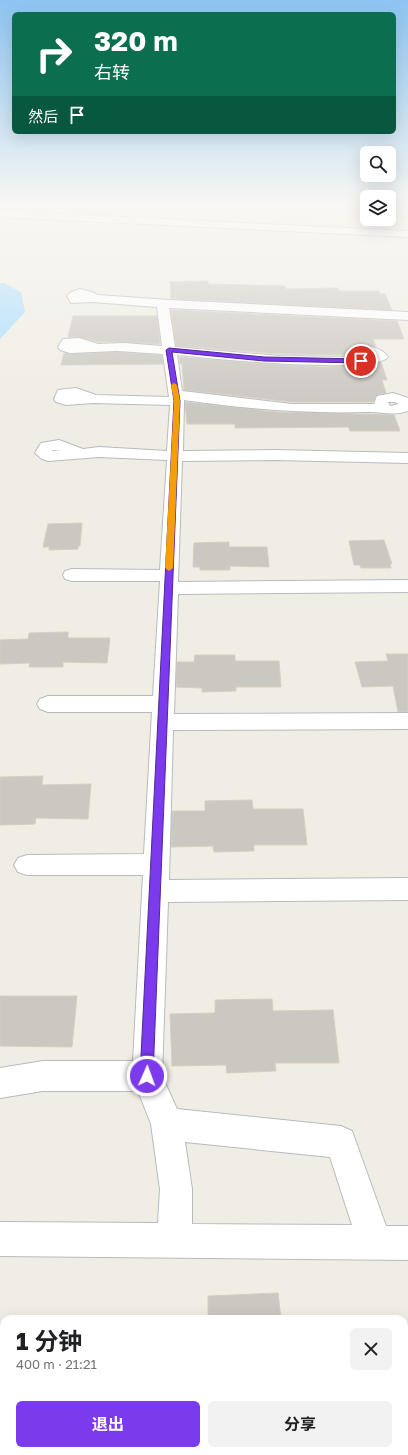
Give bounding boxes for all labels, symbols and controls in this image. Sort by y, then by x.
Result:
text: 320 m [94,24,178,57]
icon: right [28,28,80,80]
text: 右转 [94,61,130,83]
icon: arrive [66,104,88,126]
text: 然后 [28,107,58,125]
map controls [360,146,396,226]
button: search [360,146,396,182]
button: layers [360,190,396,226]
pin [344,344,378,378]
icon: arrive [350,350,372,372]
position arrow [126,1055,168,1097]
text: 1 分钟 [16,1326,82,1355]
button: close [350,1328,392,1370]
text: 400 m · 21:21 [16,1356,97,1372]
button: 退出 [16,1401,200,1447]
button: 分享 [208,1401,392,1447]

